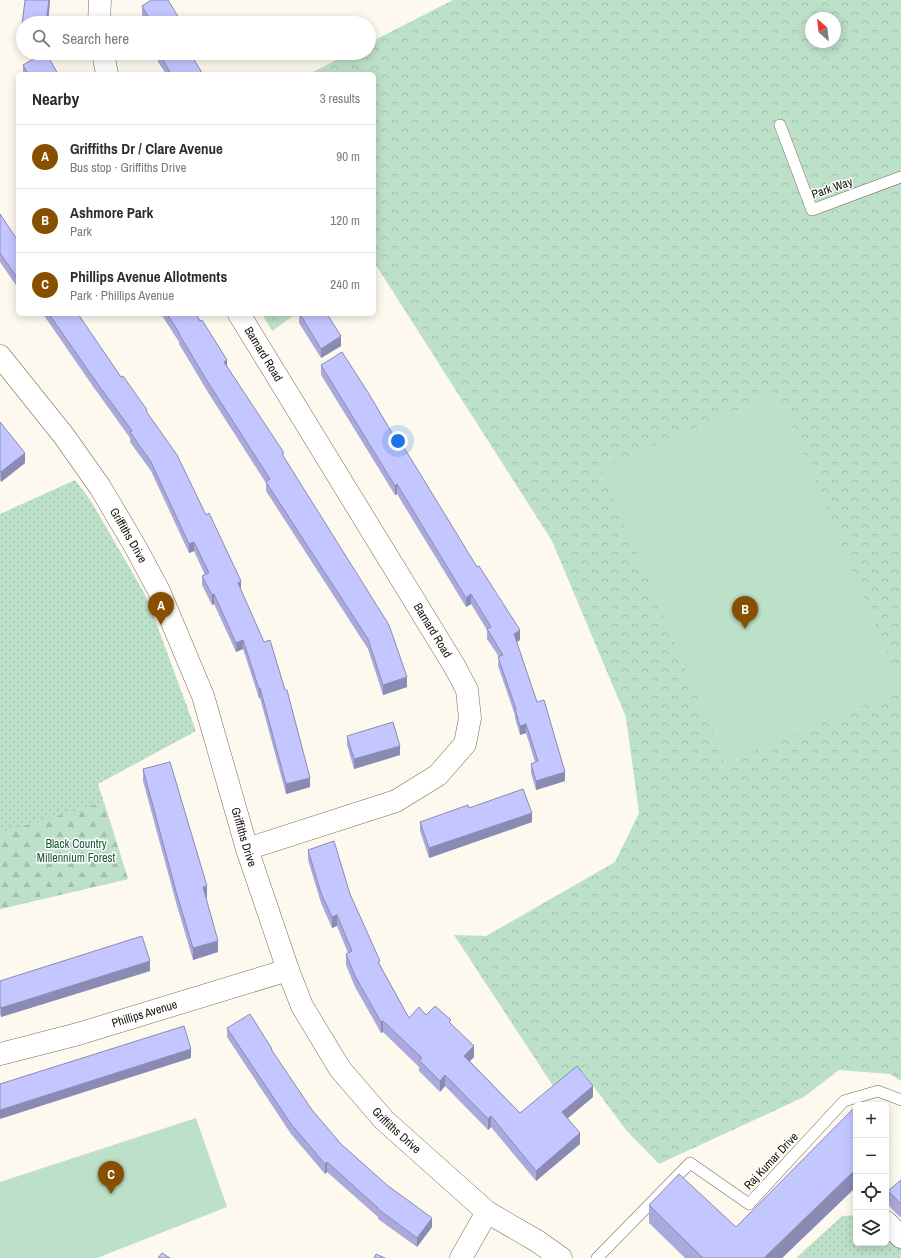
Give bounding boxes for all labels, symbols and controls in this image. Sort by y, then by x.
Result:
north arrow [805,12,841,48]
search box [16,16,376,60]
icon: search [30,27,52,49]
text: Search here [62,28,129,49]
text: Nearby [32,87,79,110]
text: 3 results [320,90,360,107]
text: Griffiths Dr / Clare Avenue [70,138,223,159]
text: A [41,148,49,165]
text: 90 m [336,148,360,165]
text: Bus stop · Griffiths Drive [70,159,187,176]
street label: Park Way [809,174,855,202]
text: Ashmore Park [70,202,153,223]
text: B [41,212,49,229]
text: 120 m [330,212,360,229]
text: Park [70,223,92,240]
text: Phillips Avenue Allotments [70,266,227,287]
text: C [41,276,49,293]
text: 240 m [330,276,360,293]
text: Park · Phillips Avenue [70,287,174,304]
street label: Barnard Road [241,324,286,384]
your location [388,431,408,451]
street label: Griffiths Drive [106,505,151,566]
pin: A [148,592,174,625]
pin: B [732,596,758,629]
street label: Barnard Road [410,600,455,661]
street label: Griffiths Drive [227,805,260,869]
park label: Black Country Millennium Forest [37,836,115,866]
street label: Phillips Avenue [110,996,179,1031]
map controls [853,1102,889,1246]
button: + [853,1102,889,1138]
street label: Griffiths Drive [369,1104,424,1157]
street label: Raj Kumar Drive [740,1129,802,1193]
button: − [853,1138,889,1174]
pin: C [98,1161,124,1194]
button: locate [853,1174,889,1210]
button: layers [853,1210,889,1246]

